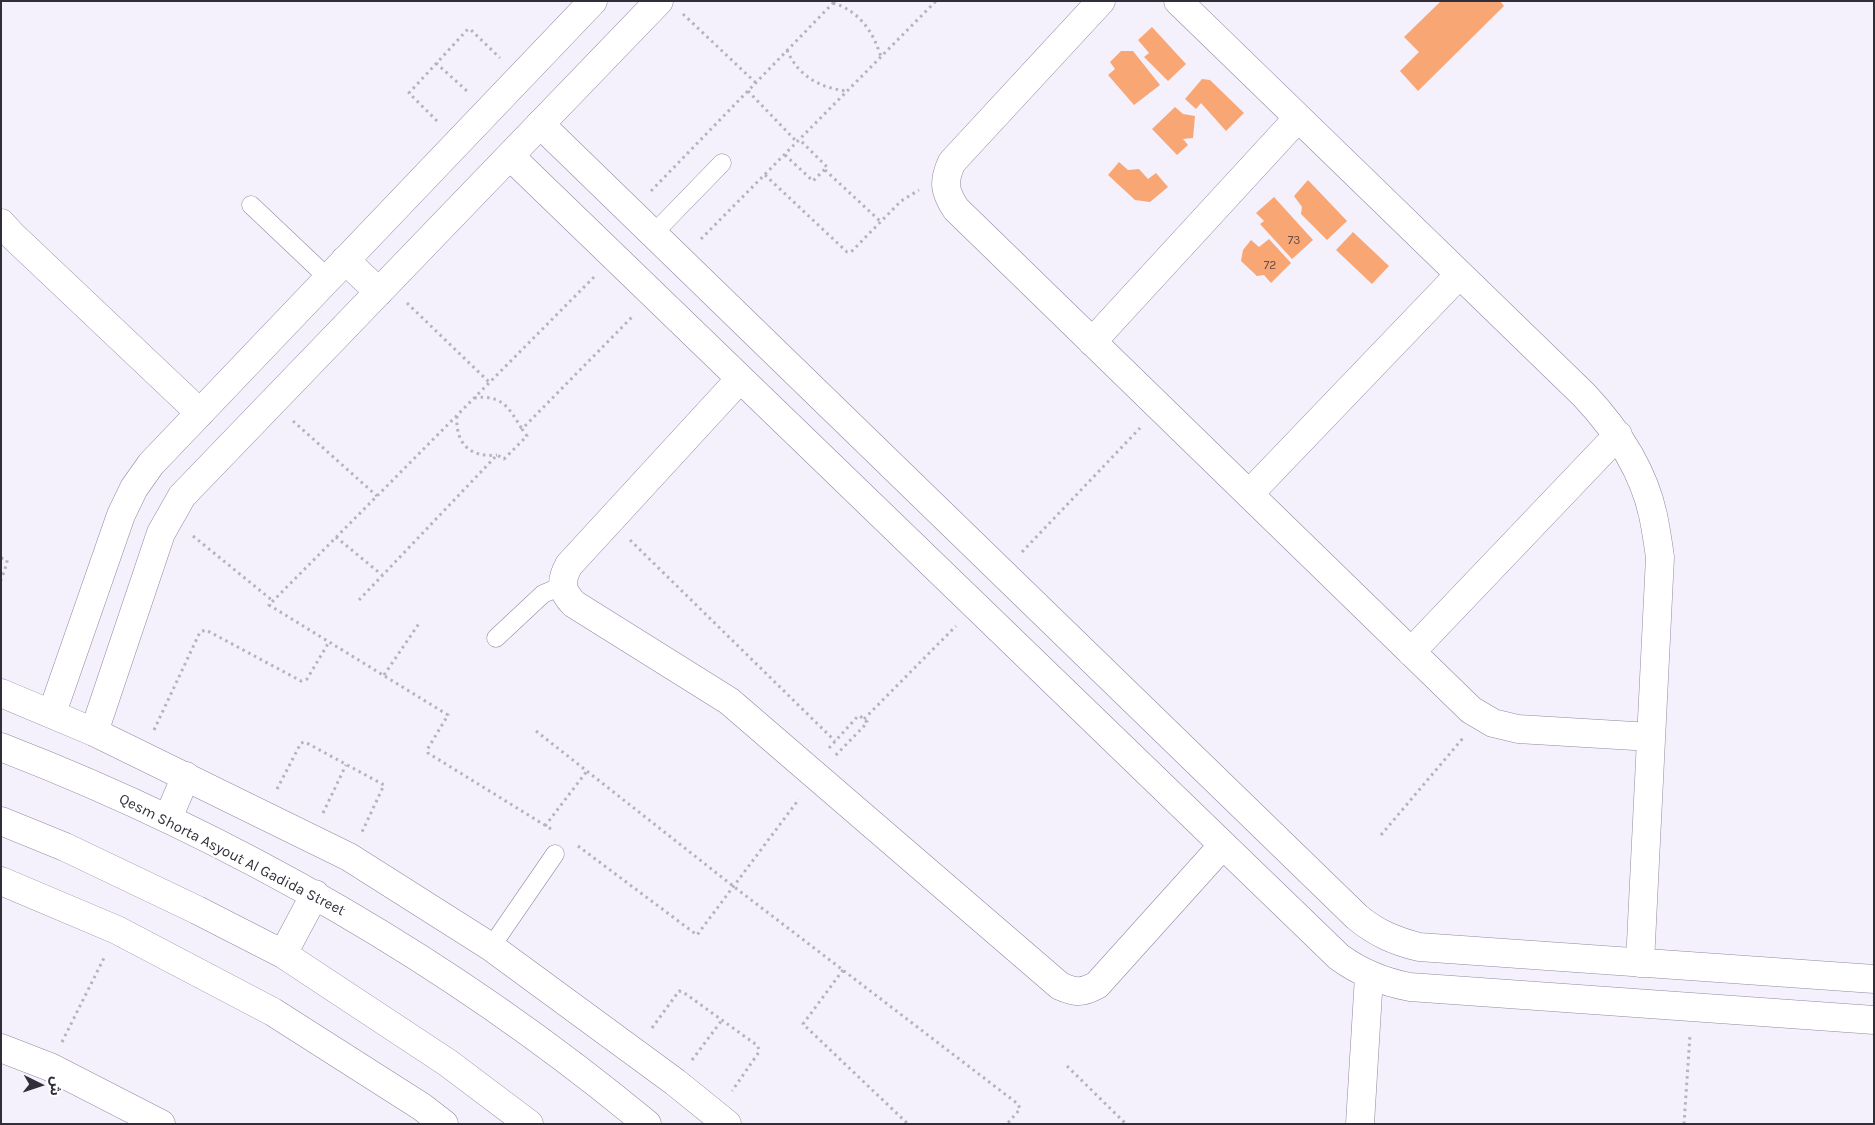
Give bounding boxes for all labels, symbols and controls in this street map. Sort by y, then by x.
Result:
house number: 73 [1288,234,1300,248]
house number: 72 [1264,259,1276,273]
street label: Qesm Shorta Asyout Al Gadida Street [116,790,348,920]
north arrow [15,1060,65,1110]
text: ش [46,1076,65,1096]

